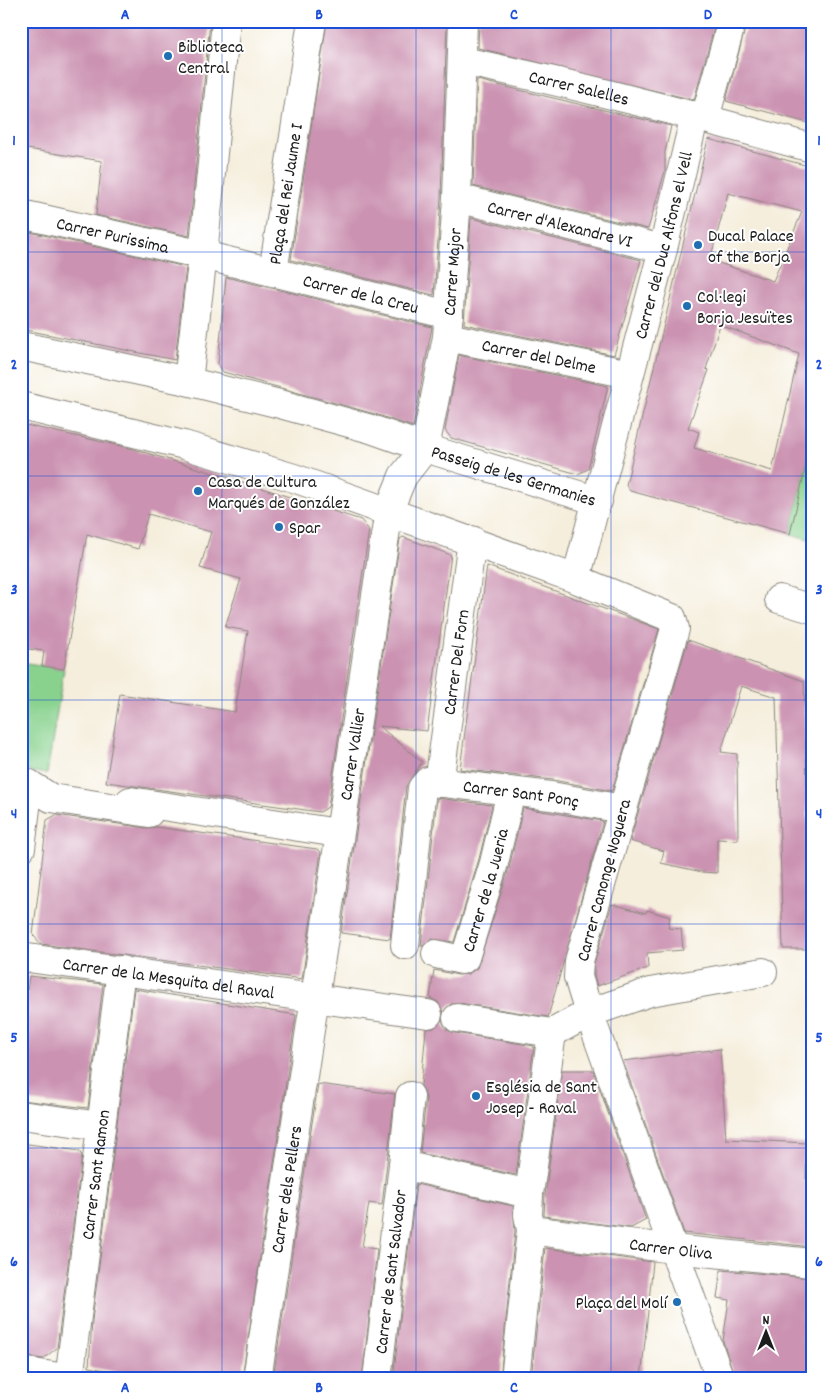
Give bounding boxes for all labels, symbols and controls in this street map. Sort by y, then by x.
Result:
text: A [121,4,130,27]
text: B [315,4,323,27]
text: C [510,4,518,27]
text: D [704,4,713,27]
place label: Biblioteca Central [178,36,244,82]
marker: Biblioteca Central [162,50,174,62]
street label: Carrer Salelles [526,66,631,114]
street label: Plaça del Rei Jaume I [264,122,311,267]
text: 1 [12,130,16,153]
text: 1 [817,130,821,153]
street label: Carrer del Duc Alfons el Vell [630,149,701,342]
street label: Carrer d'Alexandre VI [484,196,635,256]
street label: Carrer Purissima [53,212,171,262]
place label: Ducal Palace of the Borja [708,225,794,271]
street label: Carrer Major [439,227,470,317]
marker: Ducal Palace of the Borja [692,239,704,251]
street label: Carrer de la Creu [300,270,421,322]
place label: Col·legi Borja Jesuïtes [697,286,793,332]
marker: Col·legi Borja Jesuïtes [681,300,693,312]
street label: Carrer del Delme [479,334,598,382]
text: 2 [11,354,18,377]
text: 2 [816,354,823,377]
street label: Passeig de les Germanies [428,441,599,515]
place label: Casa de Cultura Marqués de González [208,471,350,517]
marker: Casa de Cultura Marqués de González [192,485,204,497]
place label: Spar [289,517,321,542]
marker: Spar [273,521,285,533]
text: 3 [10,579,18,602]
text: 3 [815,579,823,602]
street label: Carrer Del Forn [438,608,477,717]
street label: Carrer Vallier [335,706,374,802]
street label: Carrer Sant Ponç [461,775,581,816]
street label: Carrer Canonge Noguera [572,796,639,964]
text: 4 [11,803,17,826]
text: 4 [816,803,822,826]
street label: Carrer de la Jueria [457,826,517,956]
street label: Carrer de la Mesquita del Raval [61,953,276,1007]
text: 5 [10,1027,18,1050]
text: 5 [815,1027,823,1050]
place label: Església de Sant Josep - Raval [486,1076,597,1122]
marker: Església de Sant Josep - Raval [470,1090,482,1102]
street label: Carrer Sant Ramon [77,1108,118,1241]
street label: Carrer dels Pellers [266,1124,310,1255]
street label: Carrer de Sant Salvador [370,1188,415,1356]
street label: Carrer Oliva [627,1233,714,1268]
text: 6 [10,1251,18,1274]
text: 6 [815,1251,823,1274]
place label: Plaça del Molí [575,1292,669,1317]
marker: Plaça del Molí [671,1296,683,1308]
north arrow [740,1308,790,1358]
text: N [763,1311,770,1331]
text: A [121,1377,130,1400]
text: B [315,1377,323,1400]
text: C [510,1377,518,1400]
text: D [704,1377,713,1400]

